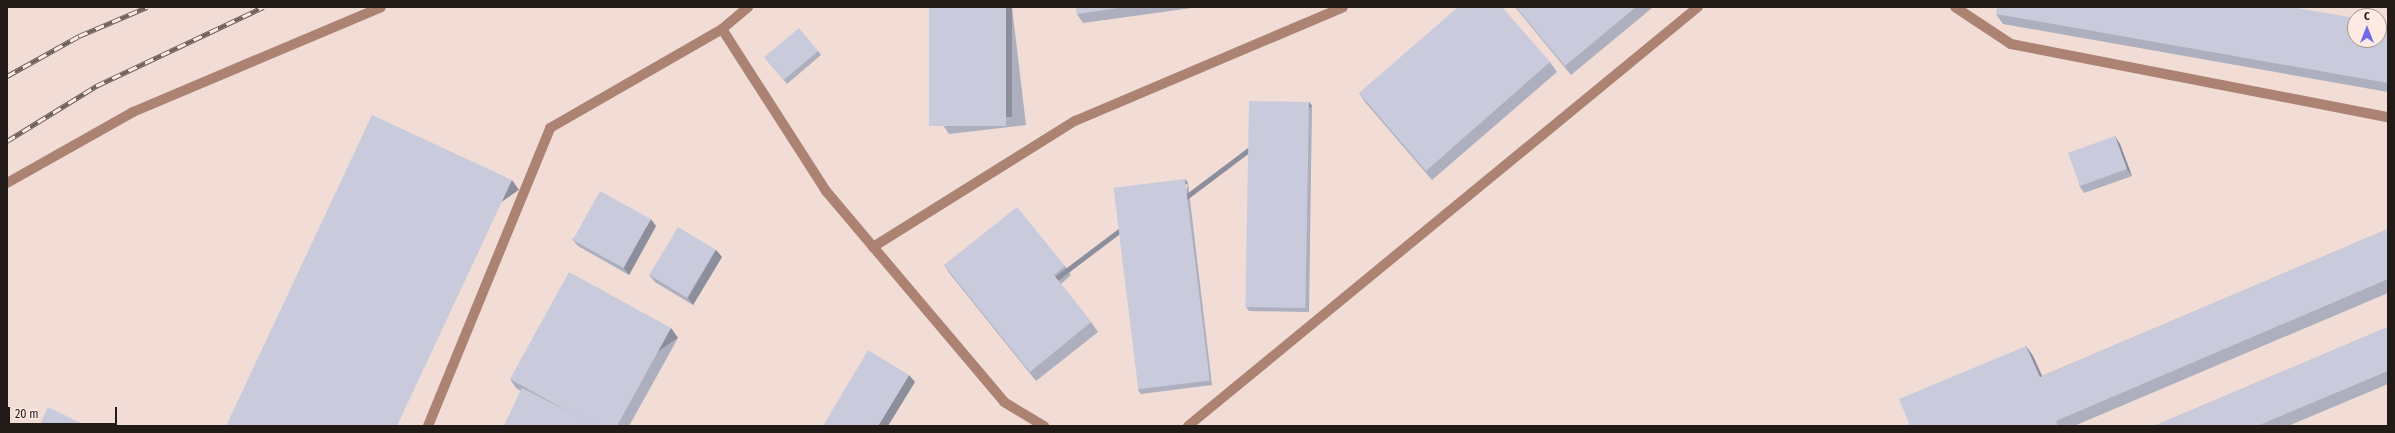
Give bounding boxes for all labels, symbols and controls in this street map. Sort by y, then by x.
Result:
north arrow [2347,8,2387,48]
text: С [2364,10,2370,23]
scale bar [10,399,119,425]
text: 20 m [15,407,39,421]

